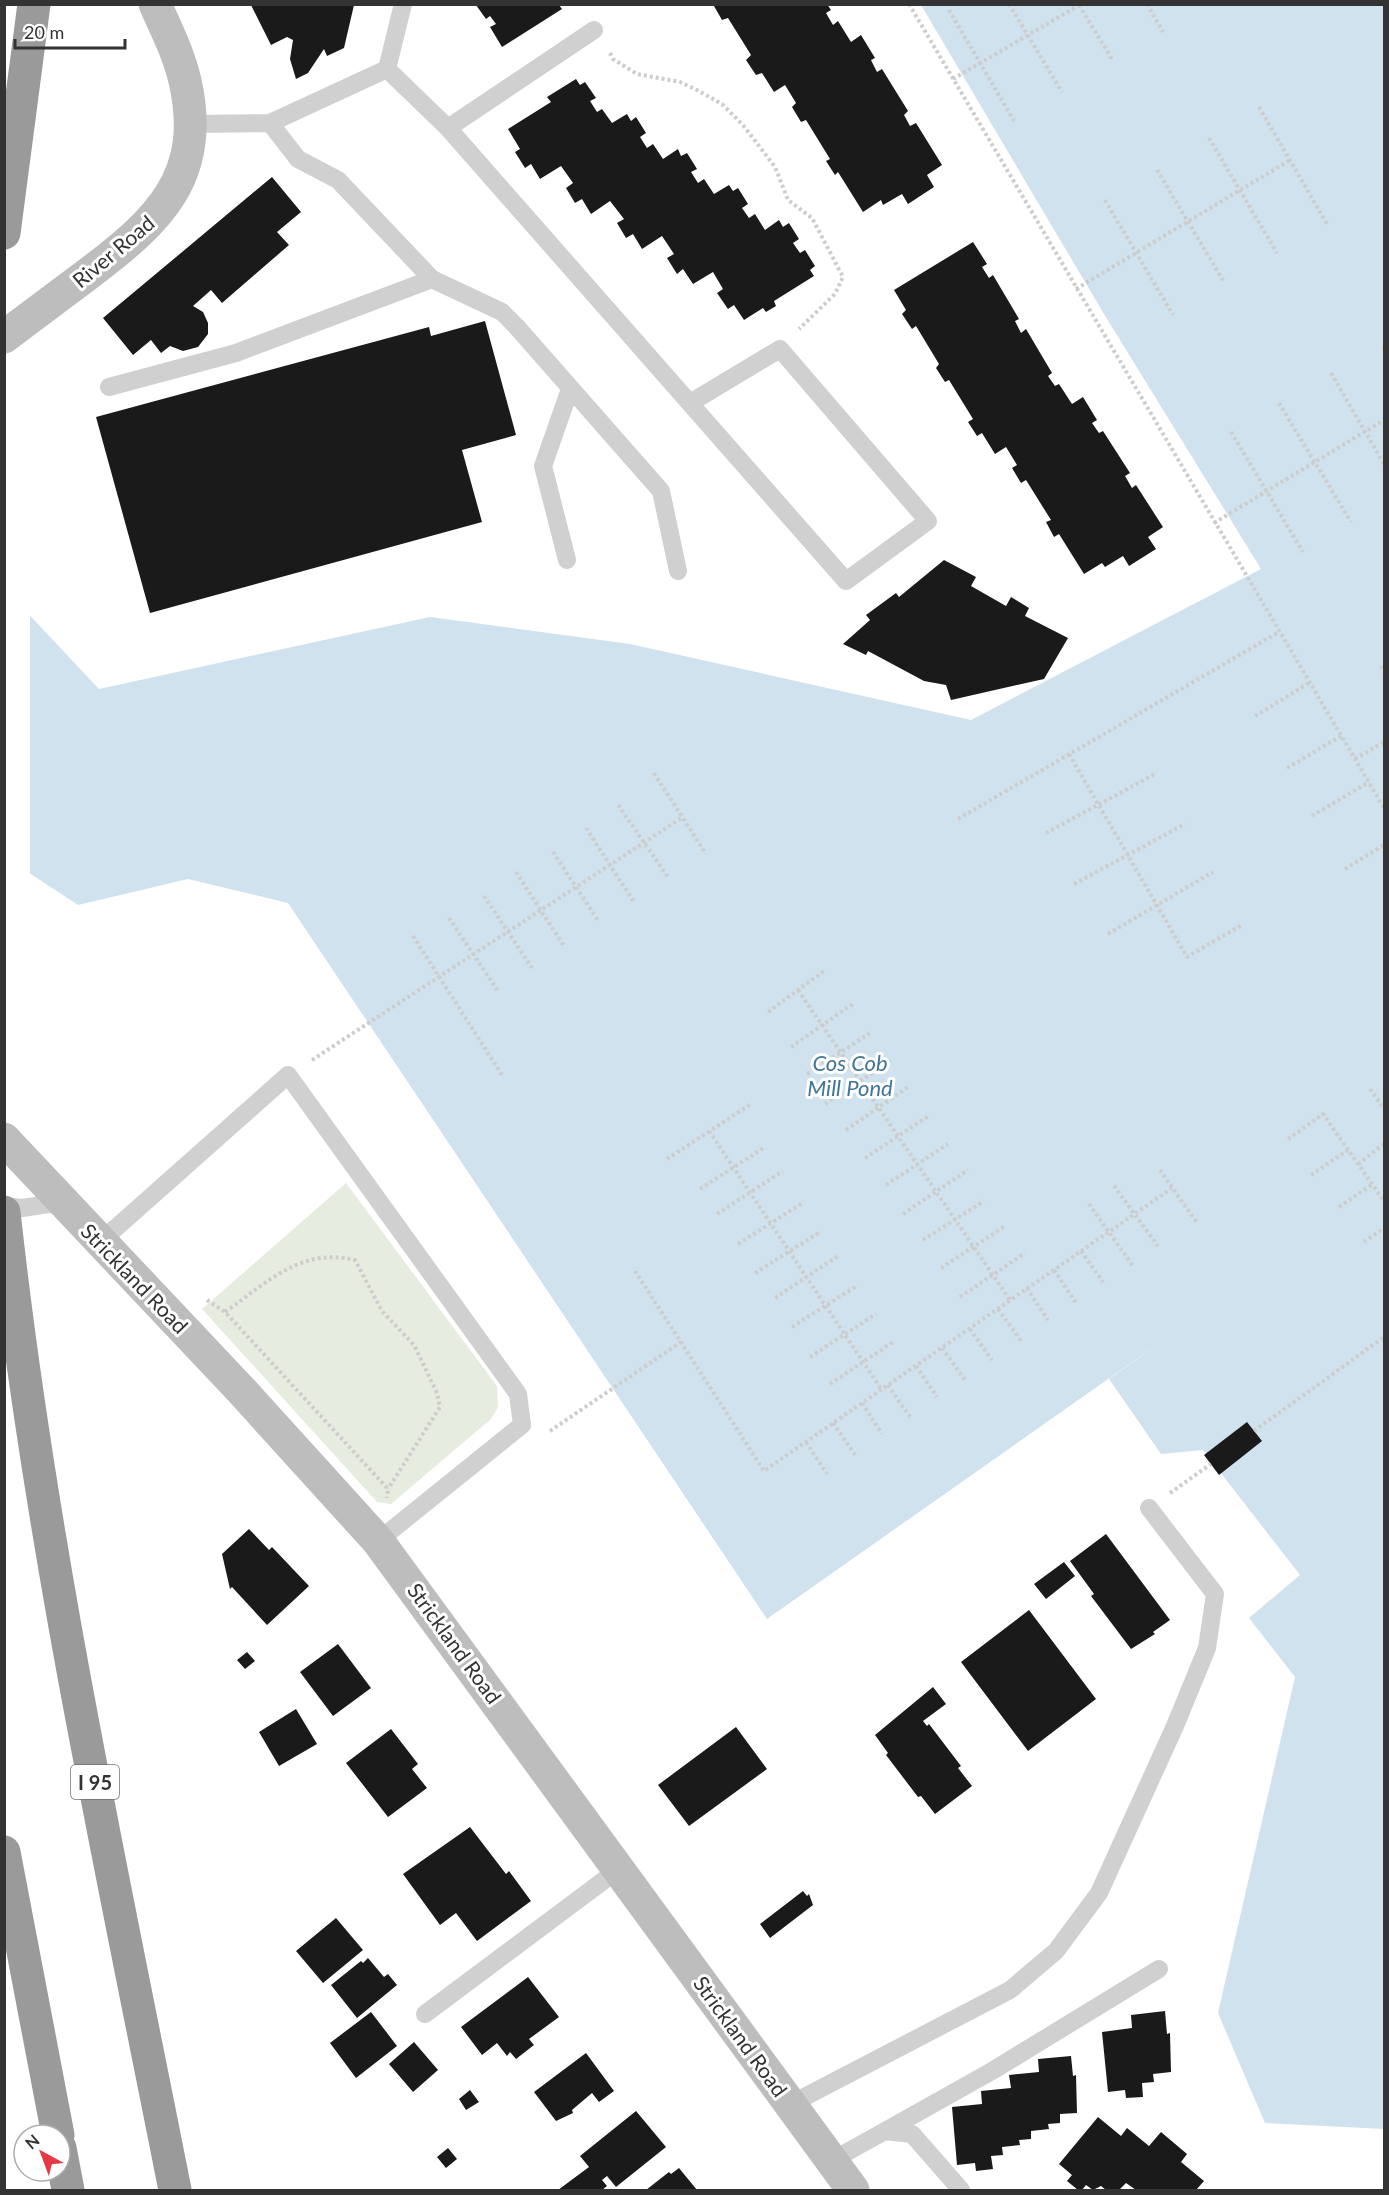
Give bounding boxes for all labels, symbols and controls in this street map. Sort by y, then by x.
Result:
scale bar [15,12,124,50]
text: 20 m [24,21,64,43]
street label: River Road [67,210,159,292]
water label: Cos Cob Mill Pond [807,1049,893,1101]
street label: Strickland Road [76,1218,194,1338]
street label: Strickland Road [403,1578,507,1708]
road number: I 95 [71,1765,119,1799]
street label: Strickland Road [689,1971,793,2101]
north arrow [12,2123,72,2183]
text: N [21,2130,43,2153]

